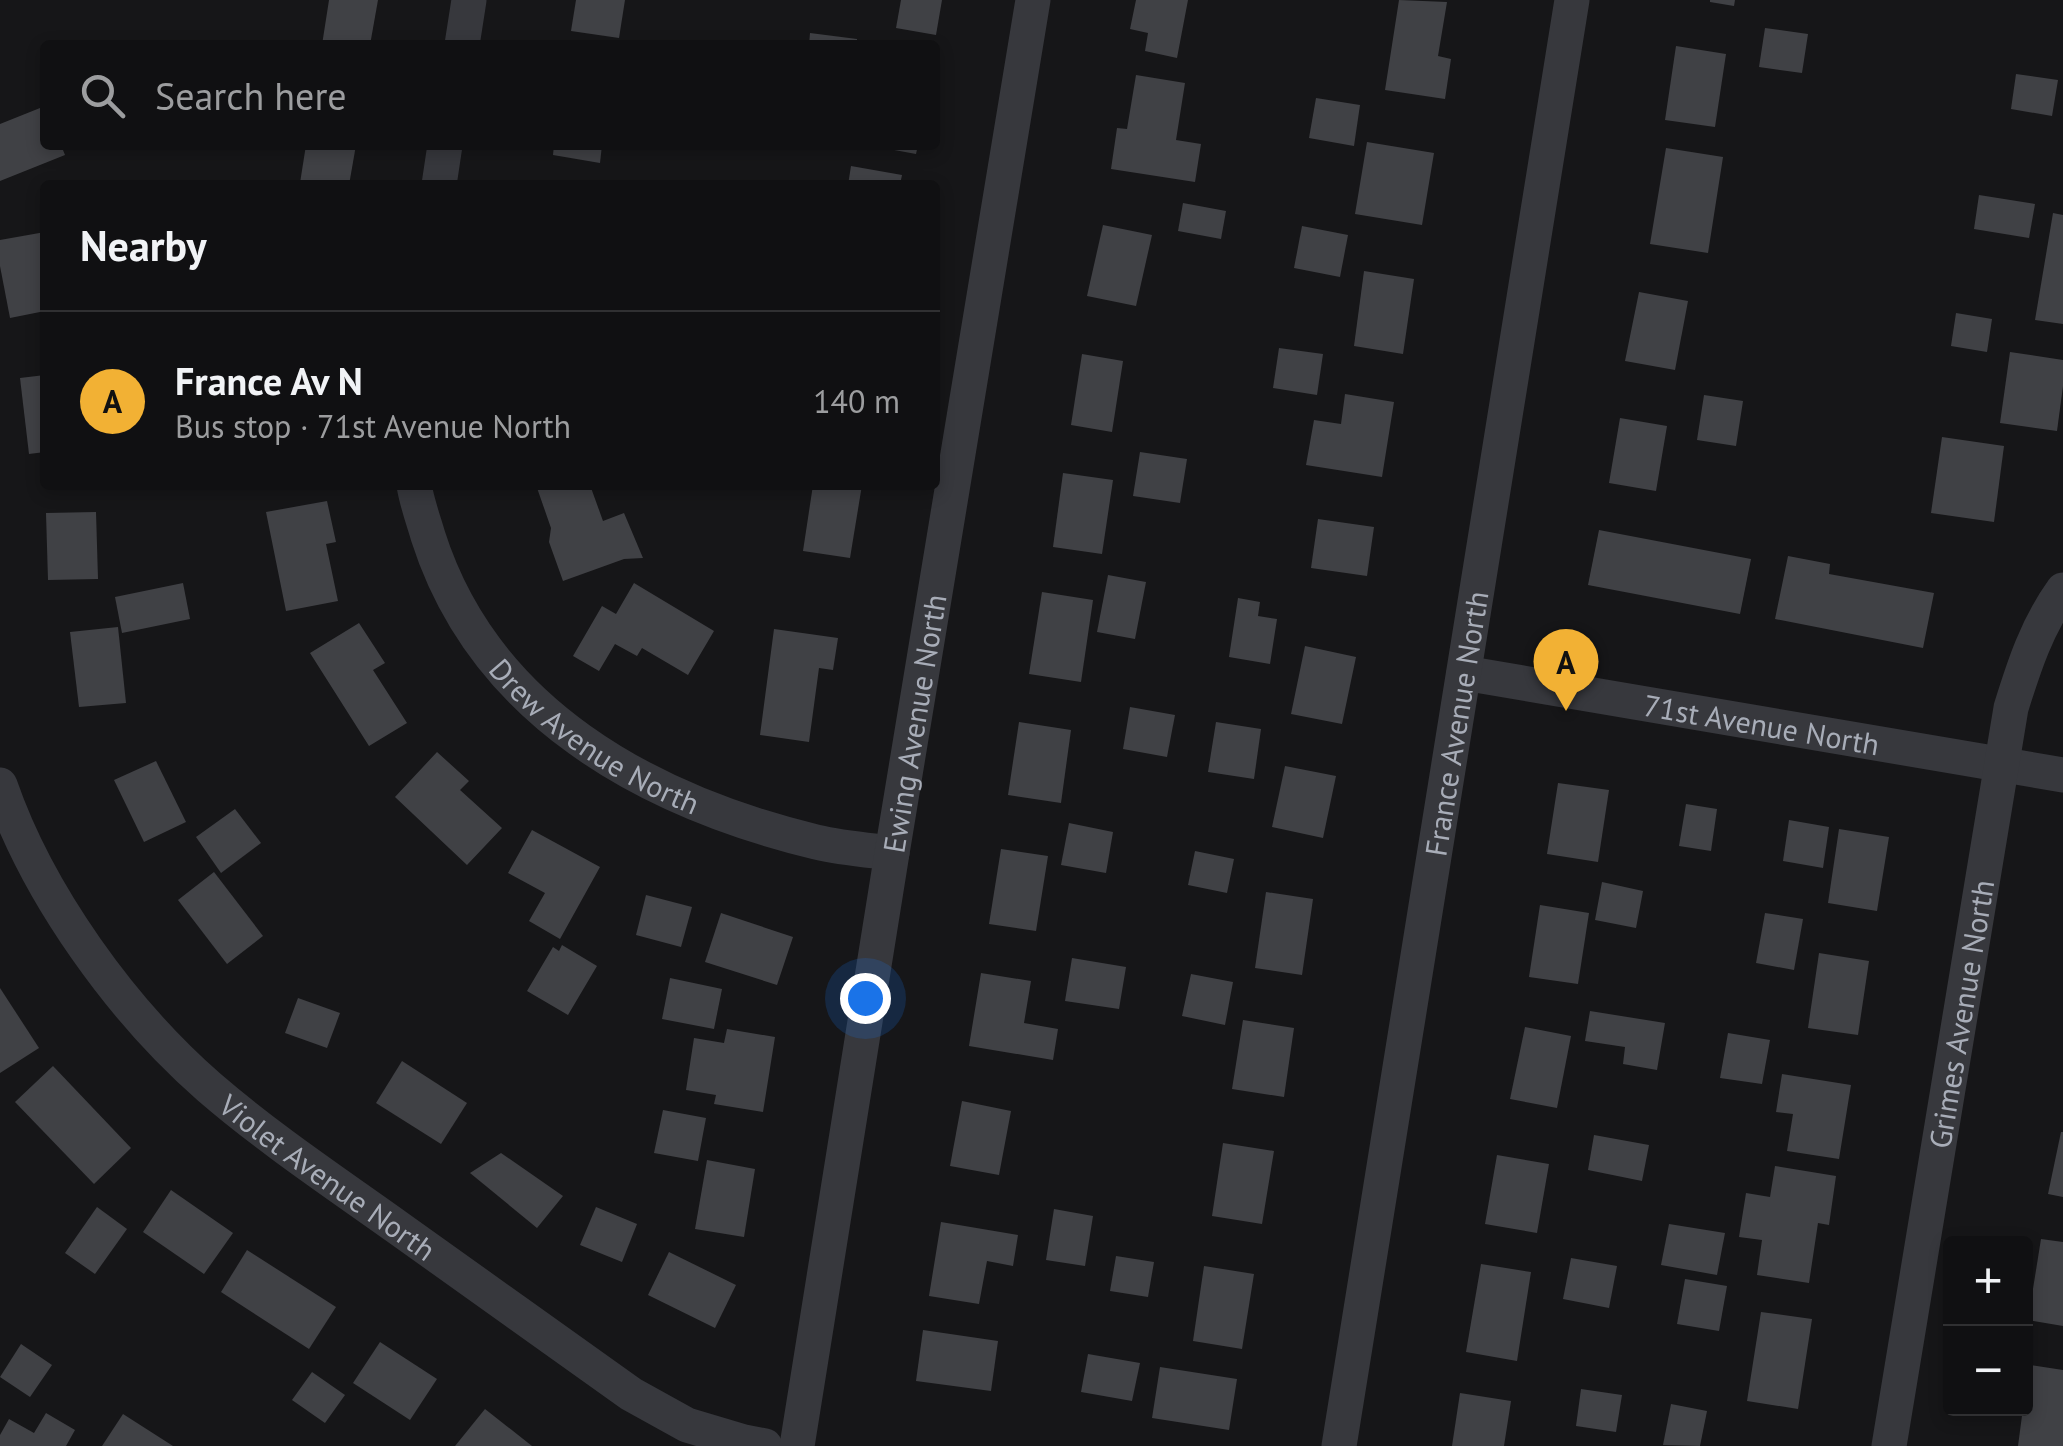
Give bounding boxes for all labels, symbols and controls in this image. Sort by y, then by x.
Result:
search box [40,40,940,150]
icon: search [75,68,130,123]
text: Search here [155,71,347,120]
text: Nearby [80,218,207,273]
text: France Av N [175,356,363,405]
text: A [103,380,122,422]
text: 140 m [813,380,900,422]
text: Bus stop · 71st Avenue North [175,405,571,447]
street label: France Avenue North [1415,588,1496,859]
street label: Ewing Avenue North [873,591,954,856]
pin: A [1534,628,1598,711]
street label: Drew Avenue North [482,650,706,822]
street label: 71st Avenue North [1641,684,1882,763]
street label: Grimes Avenue North [1919,877,2002,1151]
your location [840,973,891,1024]
street label: Violet Avenue North [211,1084,444,1268]
map controls [1943,1236,2033,1416]
button: + [1943,1236,2033,1326]
button: − [1943,1326,2033,1416]

